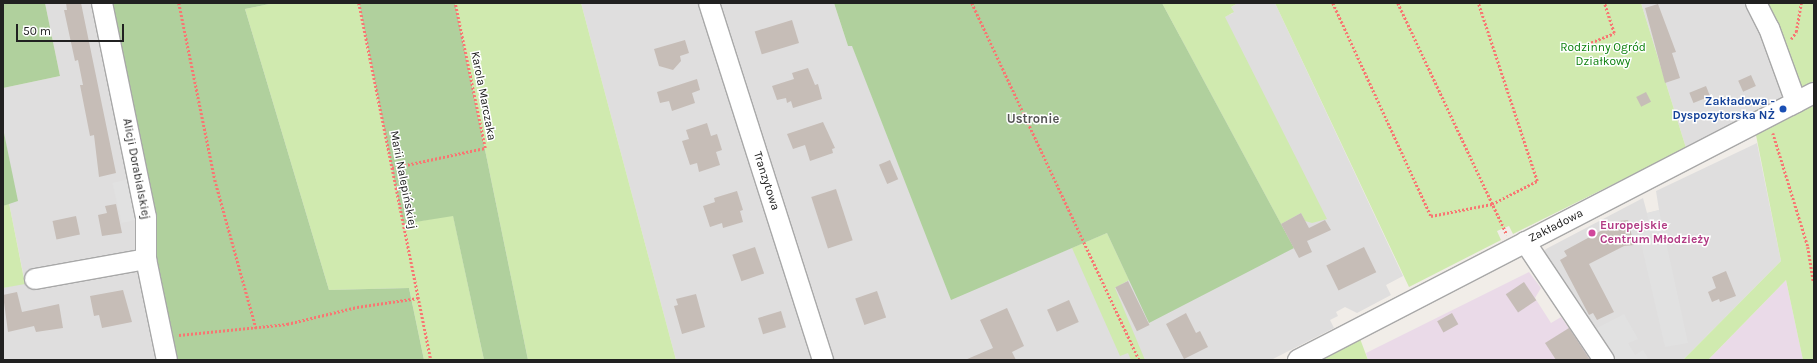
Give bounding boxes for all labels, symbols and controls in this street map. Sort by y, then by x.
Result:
scale bar [18,16,126,42]
text: 50 m [23,24,51,38]
park label: Rodzinny Ogród Działkowy [1560,41,1646,69]
street label: Karola Marczaka [467,50,499,142]
place label: Zakładowa - Dyspozytorska NŻ [1672,95,1775,123]
marker: Zakładowa - Dyspozytorska NŻ [1778,104,1788,114]
district label: Ustronie [1007,111,1059,127]
street label: Alicji Dorabialskiej [119,117,153,221]
street label: Marii Nalepińskiej [386,130,420,230]
street label: Tranzytowa [750,150,782,212]
street label: Zakładowa [1526,206,1586,246]
place label: Europejskie Centrum Młodzieży [1600,219,1709,247]
marker: Europejskie Centrum Młodzieży [1587,228,1597,238]

